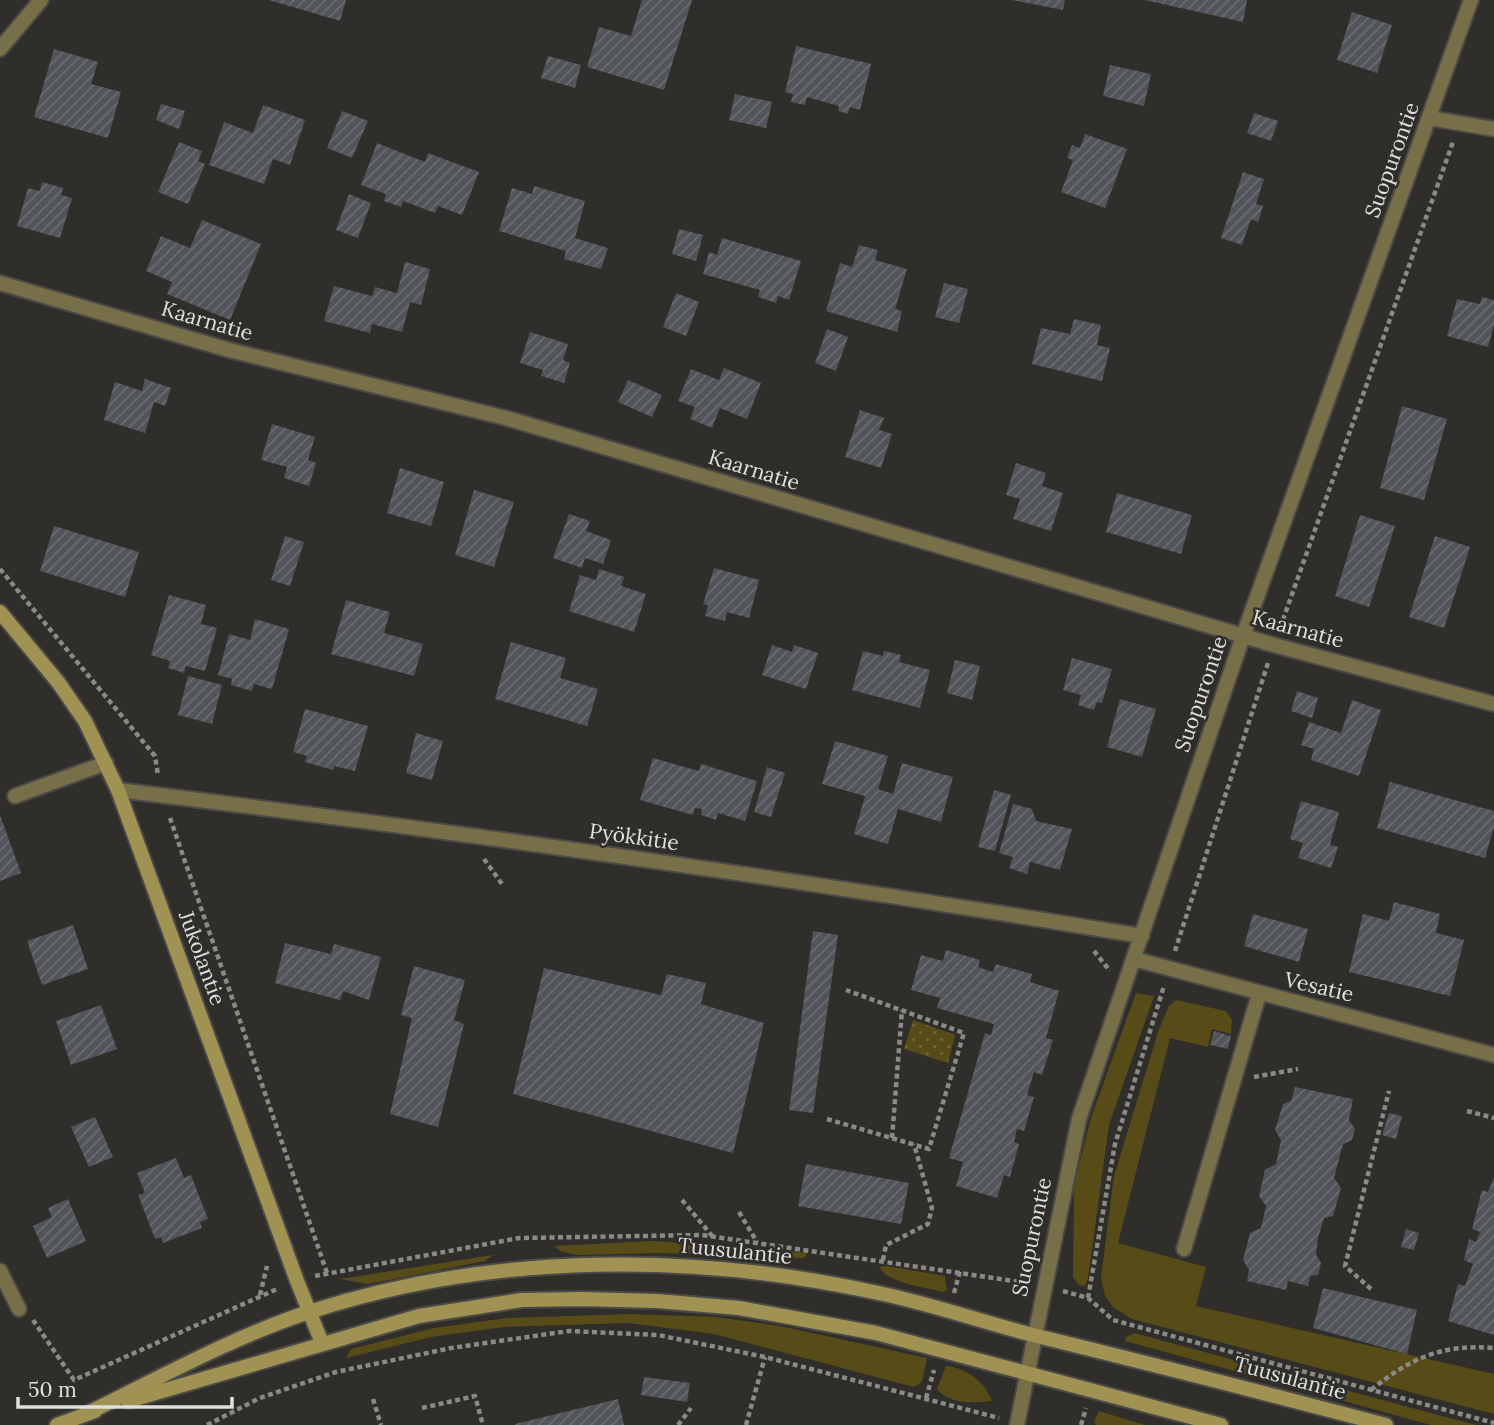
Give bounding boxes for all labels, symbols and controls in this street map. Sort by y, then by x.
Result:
street label: Suopurontie [1358,98,1425,221]
street label: Kaarnatie [158,295,256,346]
street label: Kaarnatie [705,443,803,496]
street label: Kaarnatie [1249,603,1347,654]
street label: Suopurontie [1168,632,1233,755]
street label: Pyökkitie [587,817,681,856]
street label: Jukolantie [173,906,232,1009]
street label: Vesatie [1281,965,1356,1008]
street label: Suopurontie [1006,1175,1057,1299]
street label: Tuusulantie [677,1231,794,1270]
street label: Tuusulantie [1231,1350,1349,1405]
scale bar [18,1366,231,1410]
text: 50 m [28,1376,77,1403]

